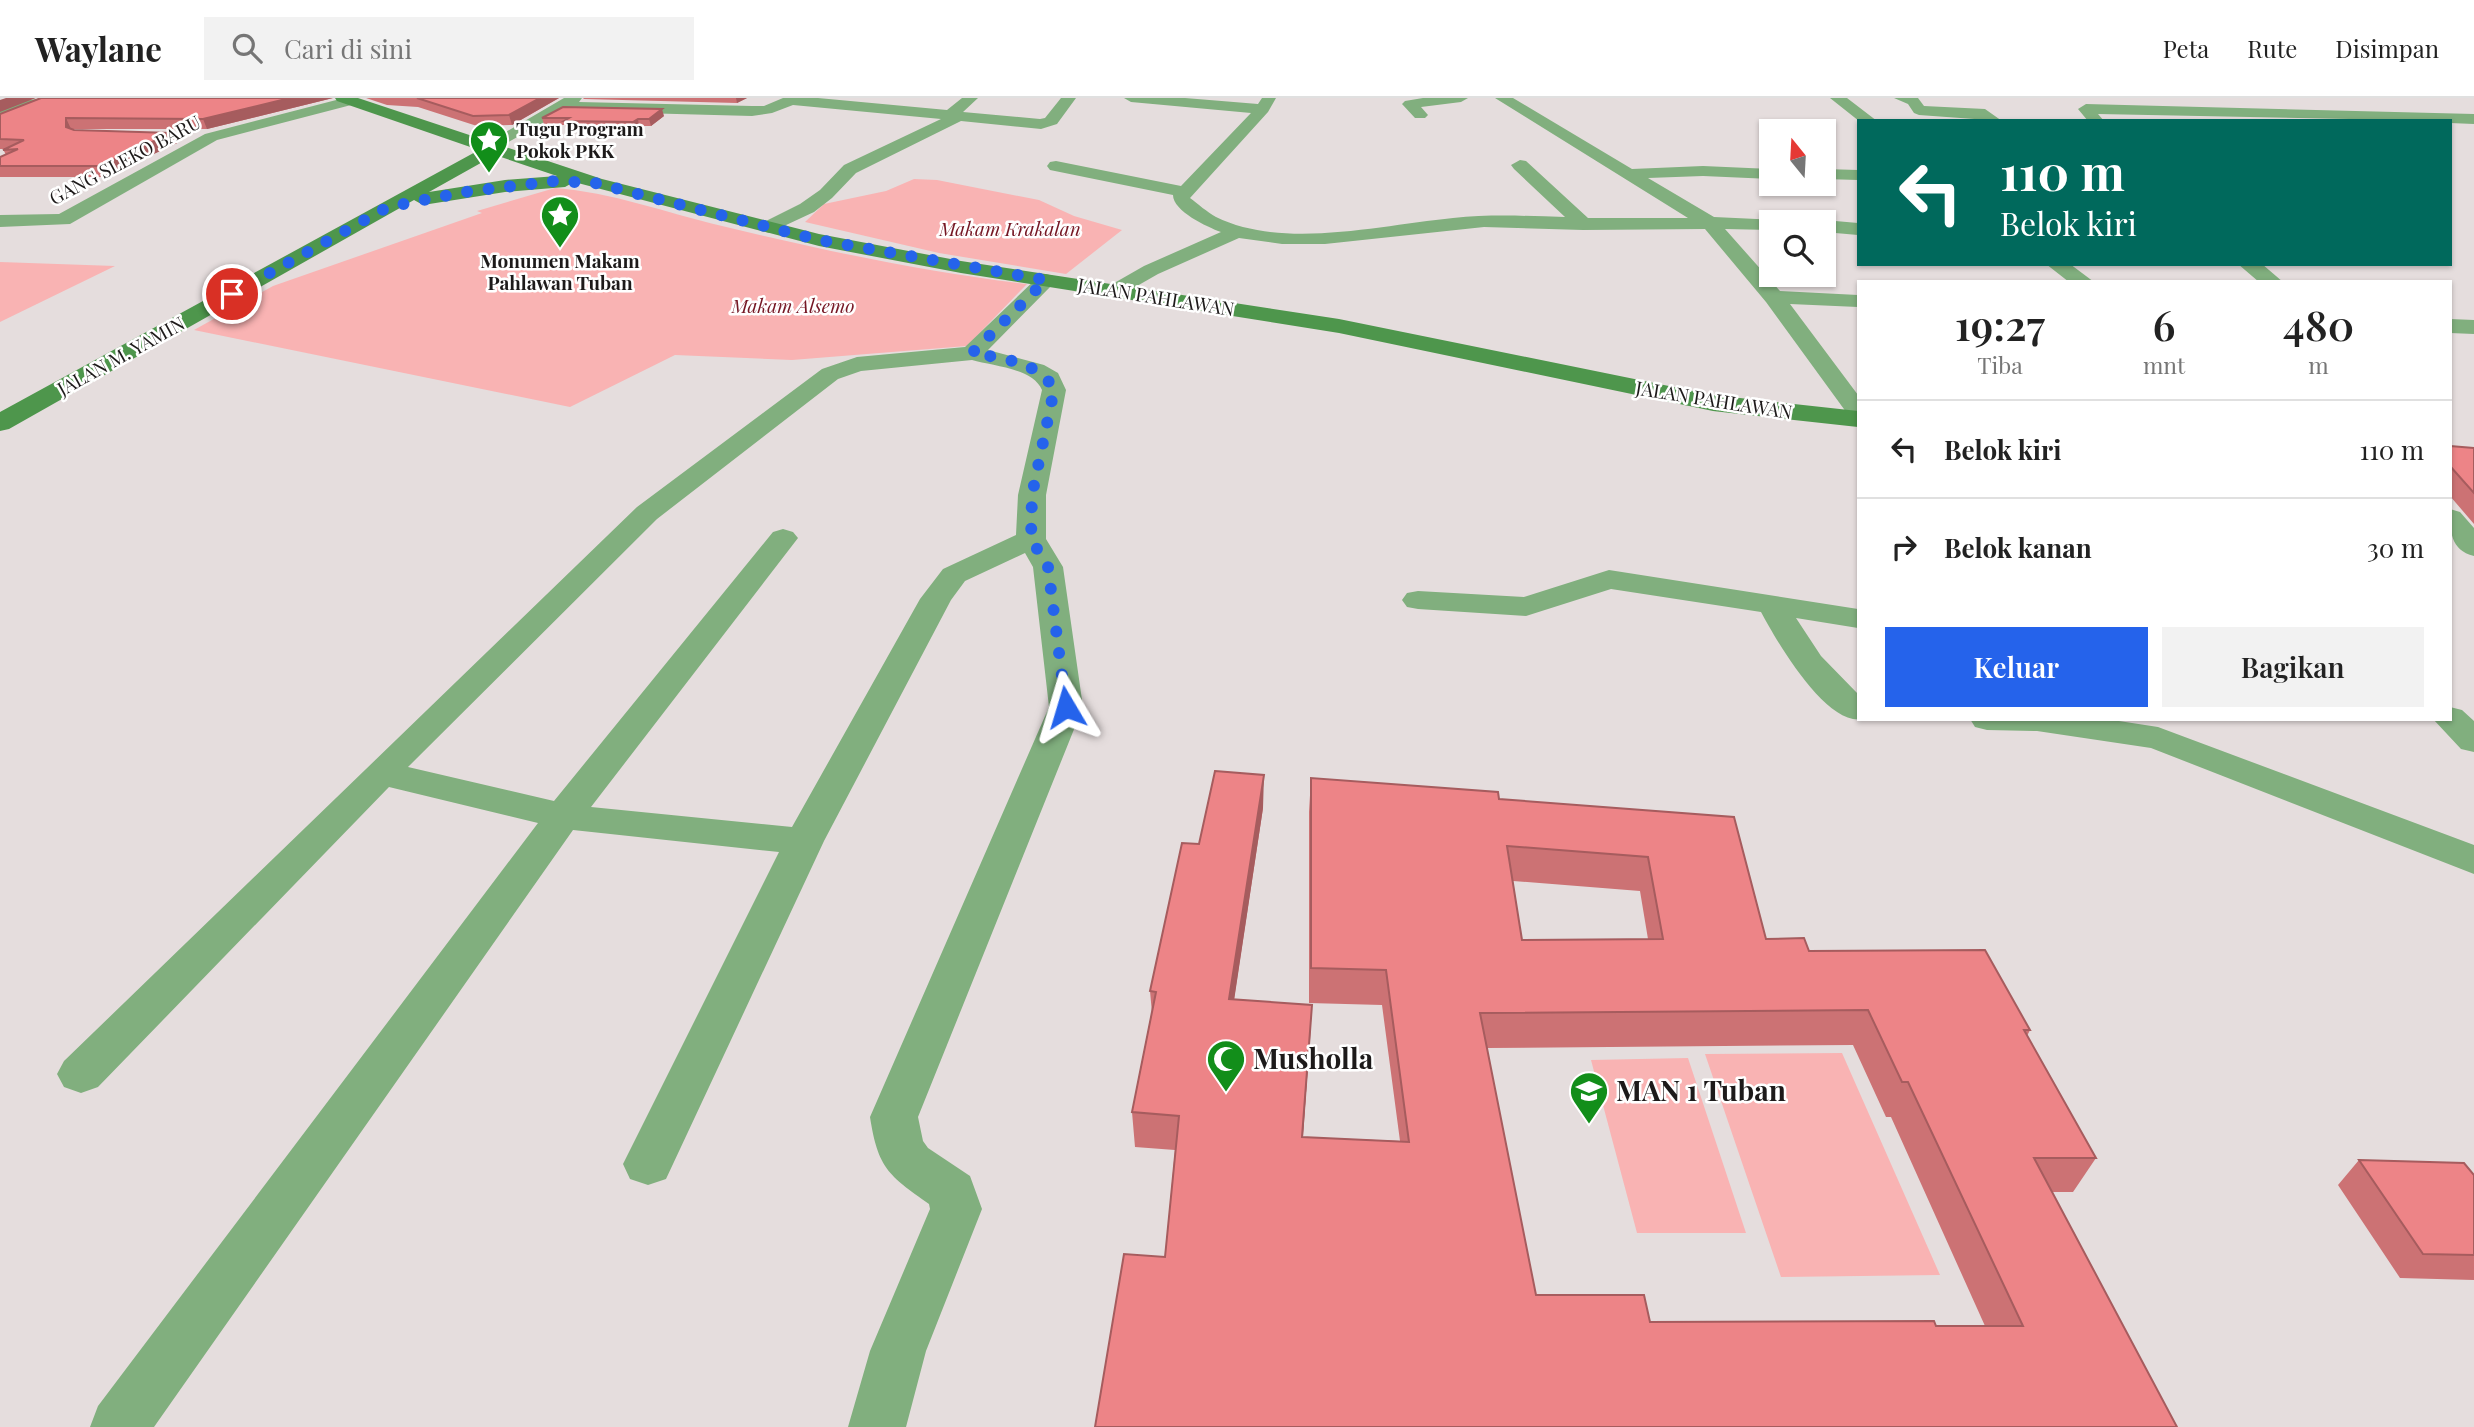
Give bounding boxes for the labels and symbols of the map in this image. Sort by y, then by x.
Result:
street label: GANG SLEKO BARU [44,108,205,210]
place label: Tugu Program Pokok PKK [516,115,644,163]
place icon: Tugu Program Pokok PKK [468,119,510,174]
north arrow [1759,119,1836,196]
place icon: Monumen Makam Pahlawan Tuban [539,194,581,249]
park label: Makam Krakalan [938,215,1081,241]
place label: Monumen Makam Pahlawan Tuban [480,247,640,295]
pin [202,264,262,324]
street label: JALAN PAHLAWAN [1075,271,1236,321]
park label: Makam Alsemo [730,292,855,318]
street label: JALAN M. YAMIN [51,309,189,401]
street label: JALAN PAHLAWAN [1633,374,1794,424]
position arrow [1029,670,1103,744]
mosque icon: Musholla [1205,1038,1247,1093]
place label: Musholla [1253,1039,1374,1076]
school or university icon: MAN 1 Tuban [1568,1070,1610,1125]
place label: MAN 1 Tuban [1616,1071,1786,1108]

